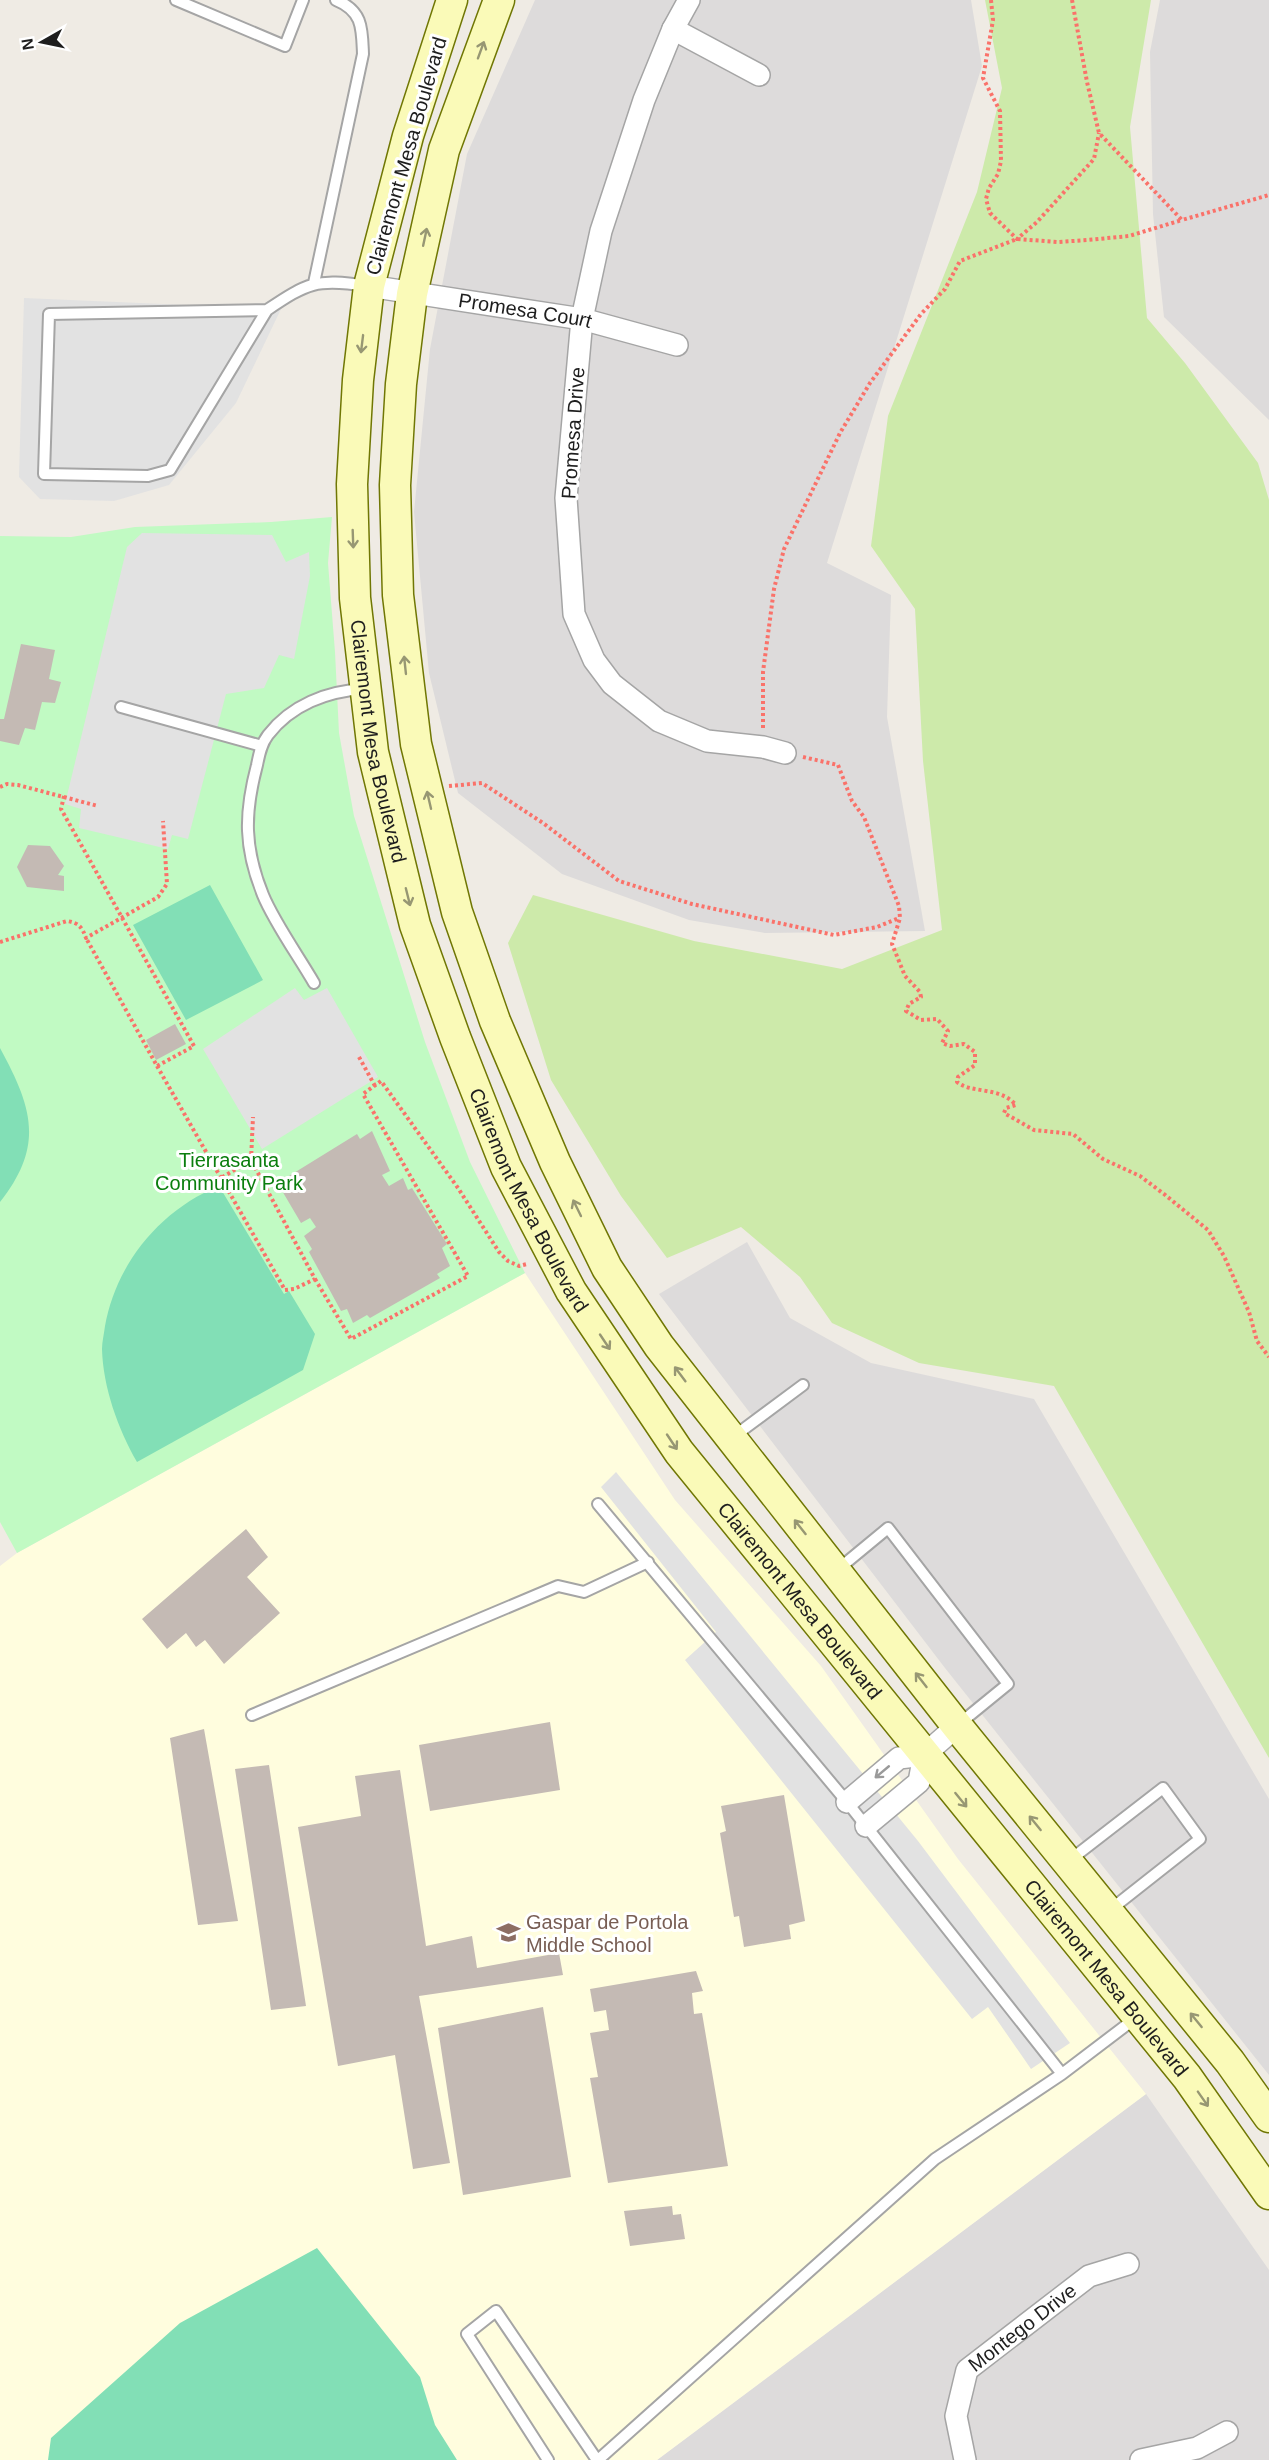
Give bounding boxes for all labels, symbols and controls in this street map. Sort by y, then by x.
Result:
north arrow [12,12,72,72]
street label: Clairemont Mesa Boulevard [361,34,451,278]
text: N [18,37,37,51]
one-way arrow [476,42,487,60]
one-way arrow [420,228,431,247]
street label: Promesa Court [457,289,595,332]
one-way arrow [356,334,367,354]
street label: Promesa Drive [557,366,589,500]
one-way arrow [348,528,359,548]
street label: Clairemont Mesa Boulevard [347,618,410,865]
one-way arrow [399,656,410,676]
one-way arrow [423,791,435,810]
one-way arrow [402,887,414,906]
street label: Clairemont Mesa Boulevard [465,1085,593,1316]
park label: Tierrasanta Community Park [155,1149,304,1194]
one-way arrow [571,1200,583,1218]
one-way arrow [599,1333,611,1350]
one-way arrow [673,1366,686,1382]
one-way arrow [667,1433,679,1450]
street label: Clairemont Mesa Boulevard [714,1498,886,1703]
one-way arrow [793,1520,806,1536]
one-way arrow [914,1673,927,1689]
one-way arrow [874,1766,890,1779]
one-way arrow [954,1792,968,1807]
one-way arrow [1029,1815,1042,1831]
street label: Clairemont Mesa Boulevard [1020,1875,1193,2081]
place label: Gaspar de Portola Middle School [526,1911,689,1956]
school or university icon: Gaspar de Portola Middle School [495,1920,521,1946]
one-way arrow [1189,2013,1203,2028]
one-way arrow [1197,2090,1209,2106]
street label: Montego Drive [964,2279,1081,2376]

